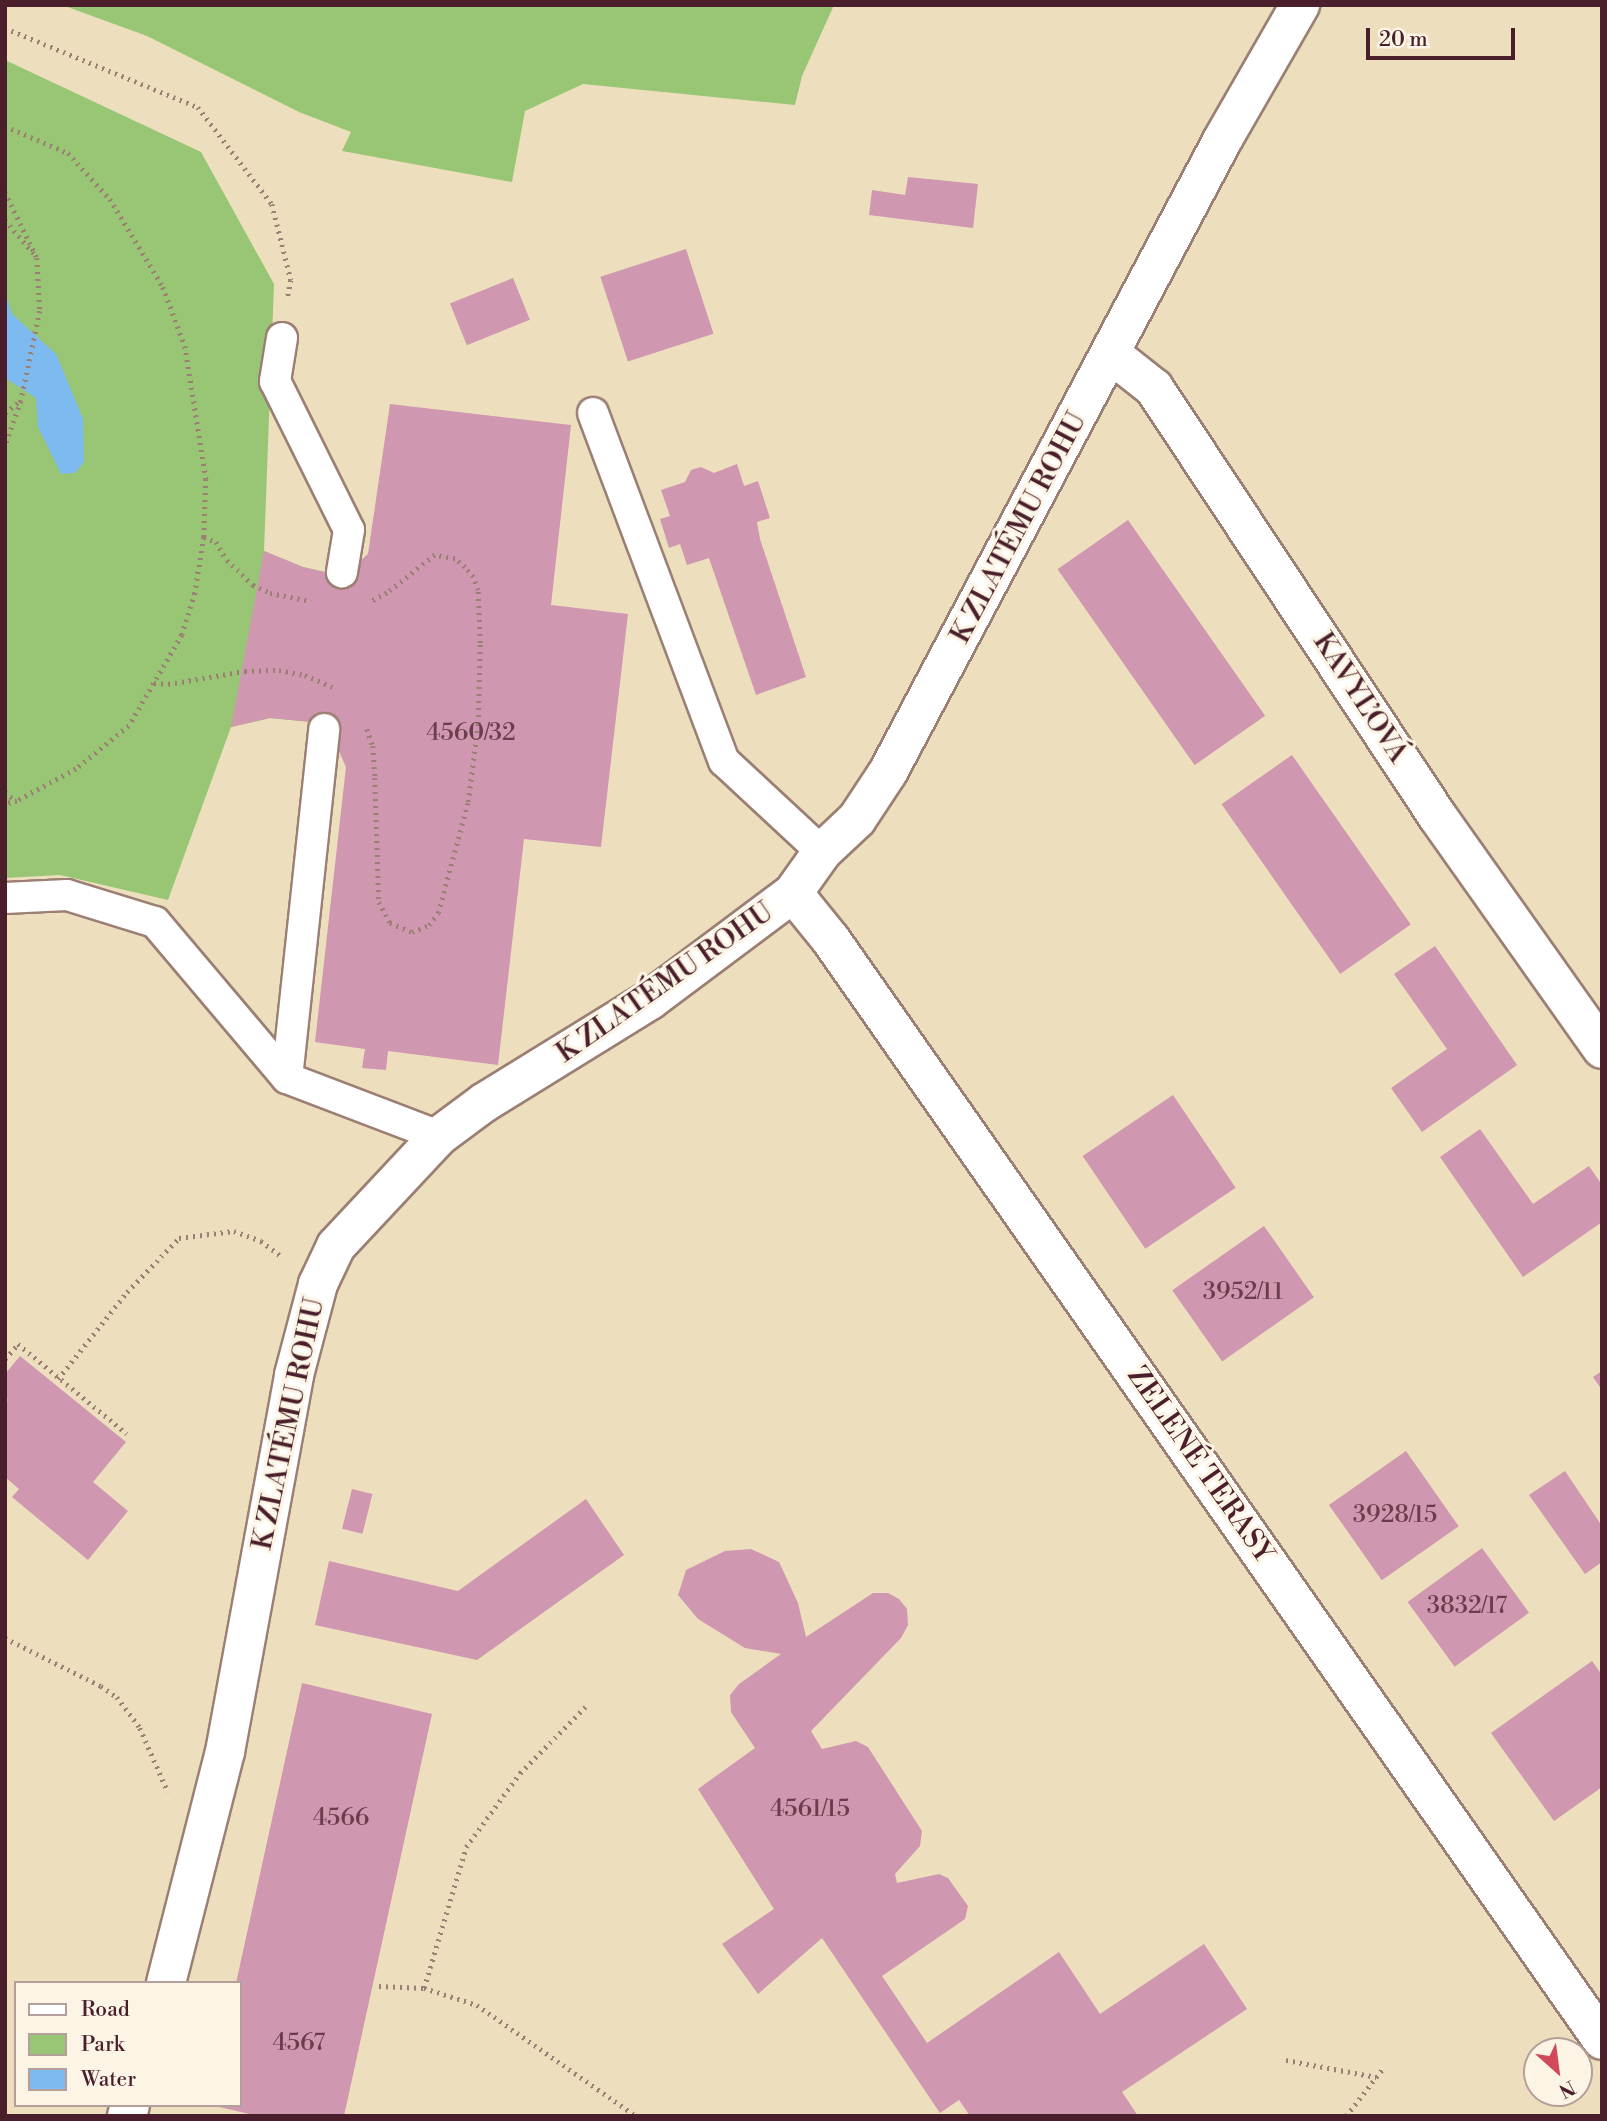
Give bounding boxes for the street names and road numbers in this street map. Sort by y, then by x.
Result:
street label: K ZLATÉMU ROHU [944,407,1094,649]
street label: KAVYĽOVÁ [1306,627,1414,769]
street label: K ZLATÉMU ROHU [550,896,780,1070]
street label: K ZLATÉMU ROHU [246,1295,332,1553]
street label: ZELENÉ TERASY [1120,1360,1280,1570]

